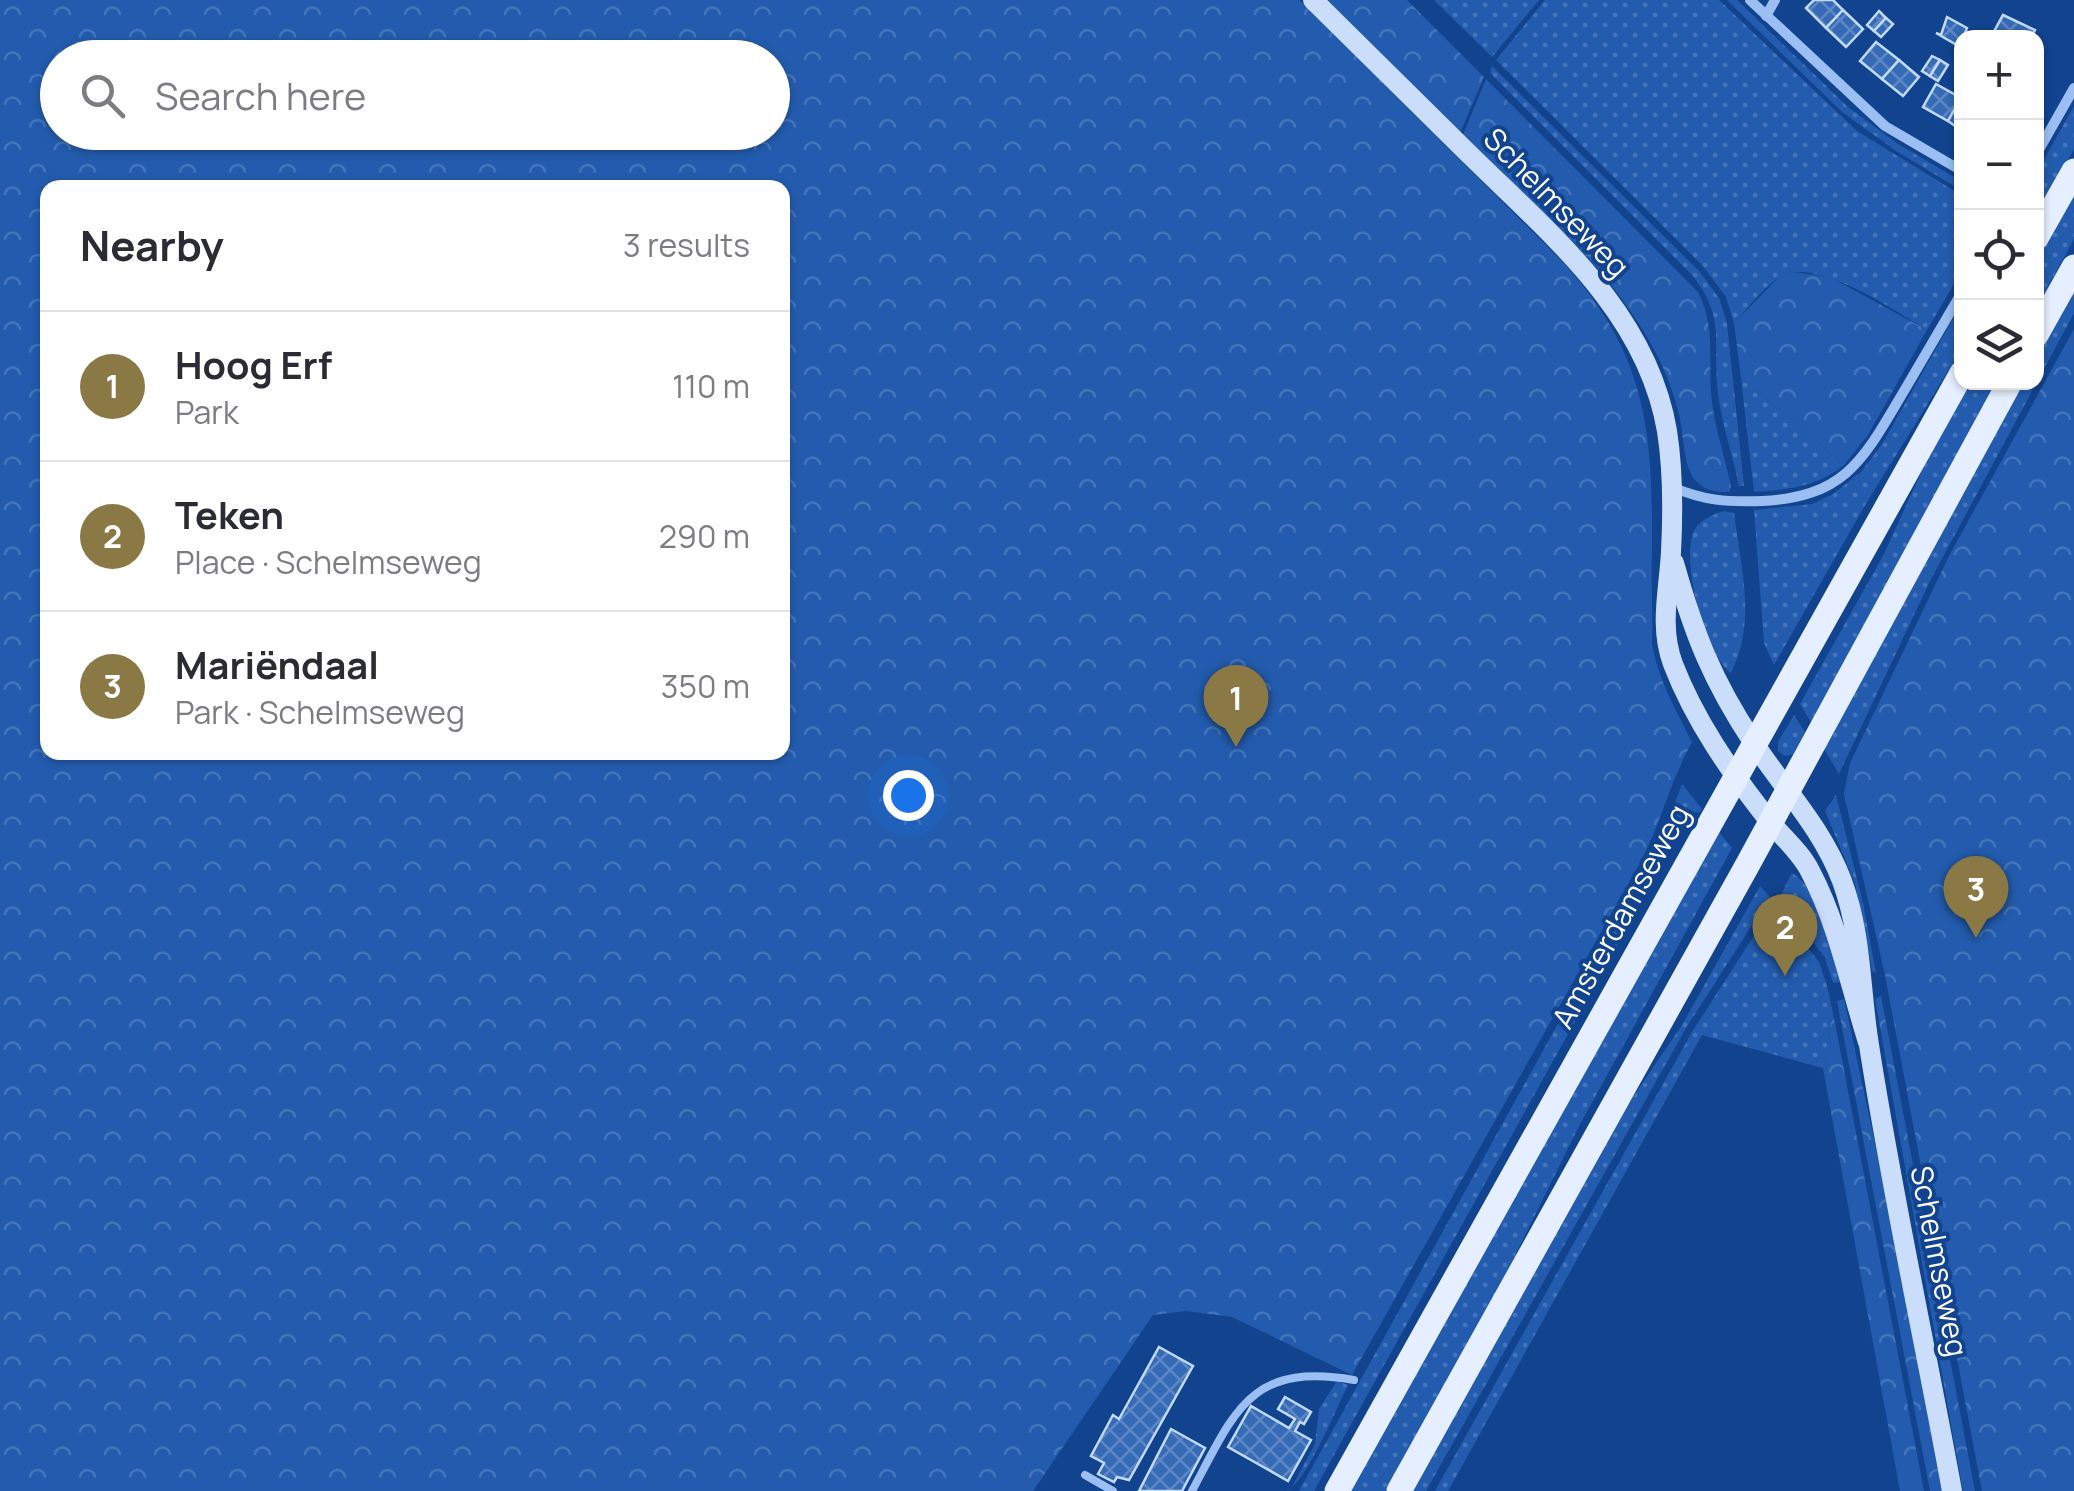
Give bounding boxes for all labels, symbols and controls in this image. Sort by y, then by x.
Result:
map controls [1954,30,2044,390]
button: + [1954,30,2044,120]
search box [40,40,790,150]
icon: search [75,68,130,123]
text: Search here [155,69,366,121]
street label: Schelmseweg [1475,118,1639,286]
button: − [1954,120,2044,210]
button: locate [1954,210,2044,300]
text: Nearby [80,216,224,274]
text: 3 results [623,223,750,267]
button: layers [1954,300,2044,390]
text: Hoog Erf [175,338,332,390]
text: 1 [105,364,120,408]
text: 110 m [672,364,750,408]
text: Park [175,390,239,434]
text: Teken [175,488,284,540]
text: 2 [103,514,122,558]
text: 290 m [659,514,750,558]
text: Place · Schelmseweg [175,540,482,584]
text: Mariëndaal [175,638,379,690]
text: 3 [103,664,122,708]
text: 350 m [661,664,750,708]
pin: 1 [1204,664,1268,747]
text: Park · Schelmseweg [175,690,465,734]
your location [883,770,934,821]
street label: Amsterdamseweg [1541,797,1699,1035]
pin: 3 [1944,856,2008,938]
pin: 2 [1752,894,1818,976]
street label: Schelmseweg [1901,1162,1979,1360]

